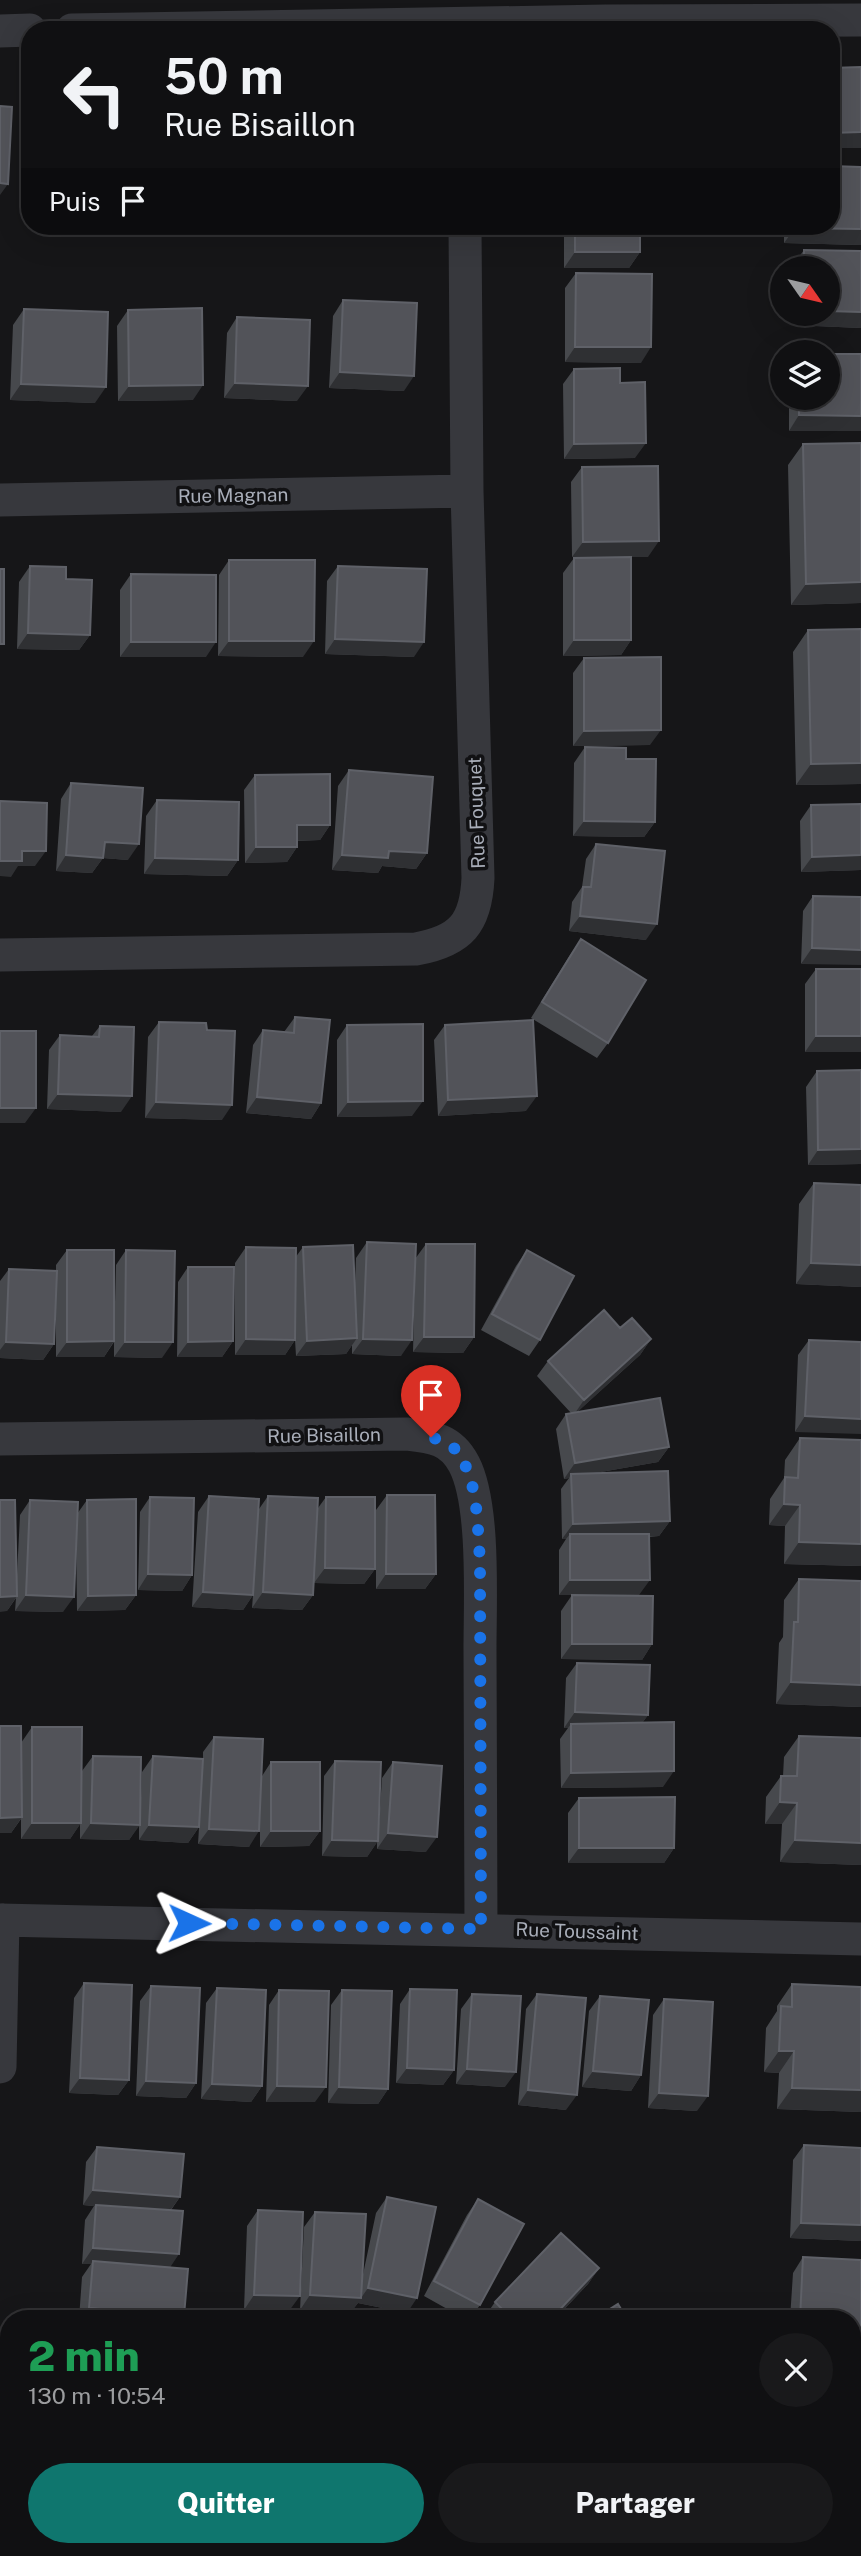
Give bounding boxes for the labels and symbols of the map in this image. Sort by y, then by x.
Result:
north arrow [770,256,840,326]
street label: Rue Magnan [178,483,288,507]
street label: Rue Fouquet [463,757,489,869]
pin [401,1365,461,1437]
street label: Rue Bisaillon [267,1423,381,1447]
position arrow [152,1886,226,1960]
street label: Rue Toussaint [515,1918,639,1944]

